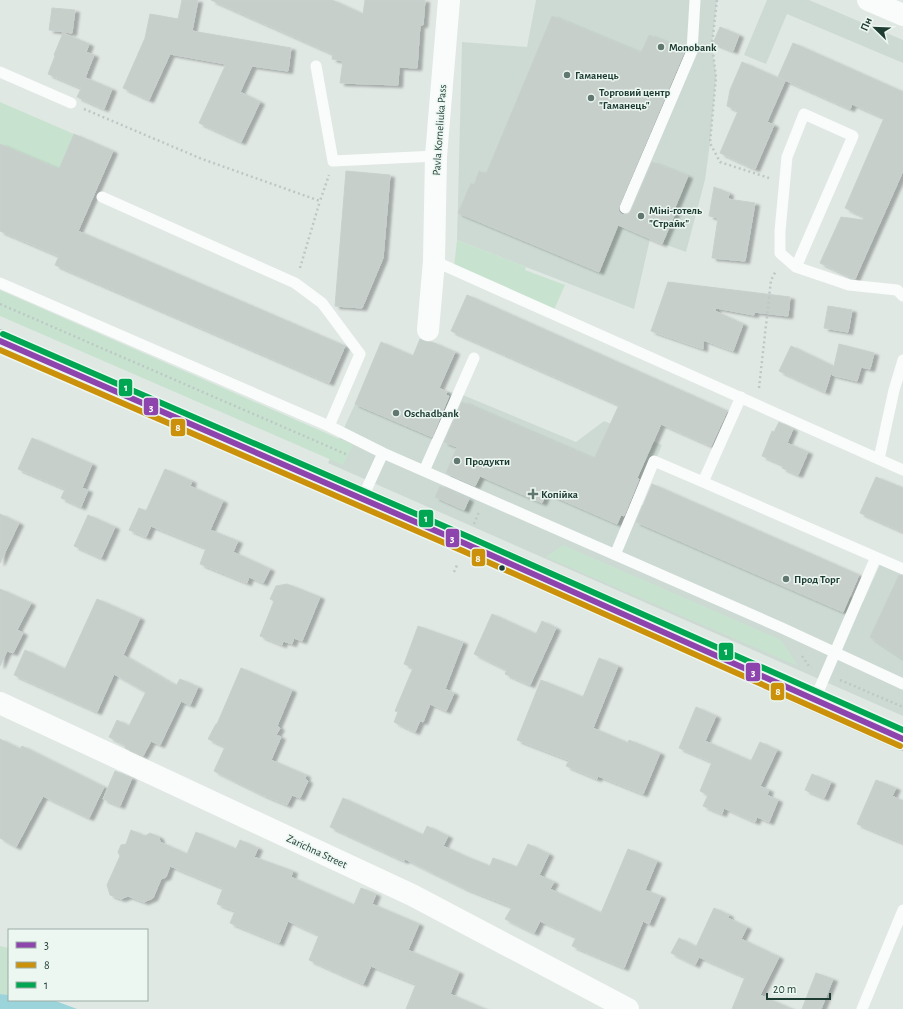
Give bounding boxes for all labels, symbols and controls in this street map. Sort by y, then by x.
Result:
north arrow [855,8,895,48]
text: Пн [859,16,874,33]
marker: Monobank [656,42,666,52]
place label: Monobank [669,42,717,53]
marker: Гаманець [562,70,572,80]
place label: Гаманець [575,70,620,81]
street label: Pavla Korneliuka Pass [431,84,448,176]
place label: Торговий центр "Гаманець" [599,87,671,111]
marker: Торговий центр "Гаманець" [586,93,596,103]
place label: Міні-готель "Страйк" [649,205,703,229]
marker: Міні-готель "Страйк" [636,211,646,221]
line badge: 1 [118,378,133,397]
text: 1 [124,382,128,393]
line badge: 3 [143,397,159,416]
text: 3 [149,402,154,413]
marker: Oschadbank [391,408,401,418]
place label: Oschadbank [404,408,459,419]
line badge: 8 [170,418,186,437]
text: 8 [175,422,181,433]
marker: Продукти [452,456,462,466]
place label: Продукти [465,456,510,467]
marker: Копійка [528,489,538,499]
place label: Копійка [541,489,578,500]
line badge: 1 [418,509,434,528]
text: 1 [424,513,428,524]
line badge: 3 [445,528,460,548]
text: 3 [450,533,455,544]
line badge: 8 [471,548,486,567]
text: 8 [475,553,481,564]
unlabelled marker [497,563,507,573]
marker: Прод Торг [781,574,791,584]
place label: Прод Торг [794,574,841,585]
line badge: 1 [718,642,734,661]
text: 1 [724,646,728,657]
line badge: 3 [745,662,761,682]
text: 3 [751,667,756,678]
line badge: 8 [770,682,785,701]
text: 8 [775,686,781,697]
street label: Zarichna Street [285,833,349,870]
legend [8,929,148,1001]
text: 3 [44,939,49,951]
text: 8 [44,959,50,971]
scale bar [767,975,830,1001]
text: 1 [44,979,48,991]
text: 20 m [773,983,796,995]

